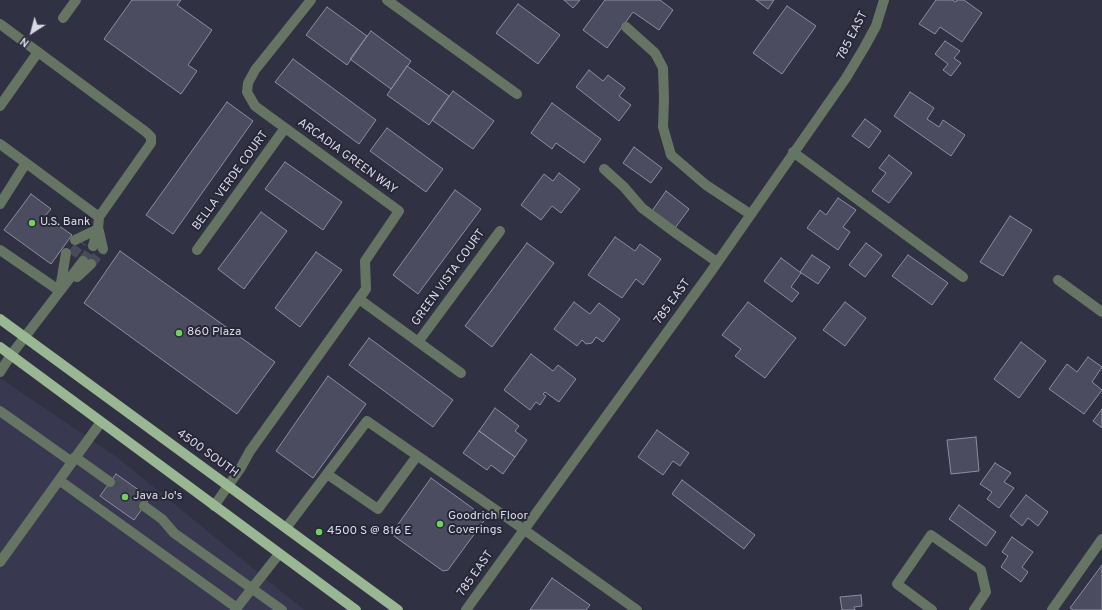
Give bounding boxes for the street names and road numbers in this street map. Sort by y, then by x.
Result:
street label: 785 EAST [835,9,871,63]
street label: ARCADIA GREEN WAY [294,116,400,198]
street label: BELLA VERDE COURT [190,128,272,234]
street label: GREEN VISTA COURT [409,227,489,329]
street label: 785 EAST [652,276,694,328]
street label: 4500 SOUTH [173,427,241,481]
street label: 785 EAST [455,548,497,600]

